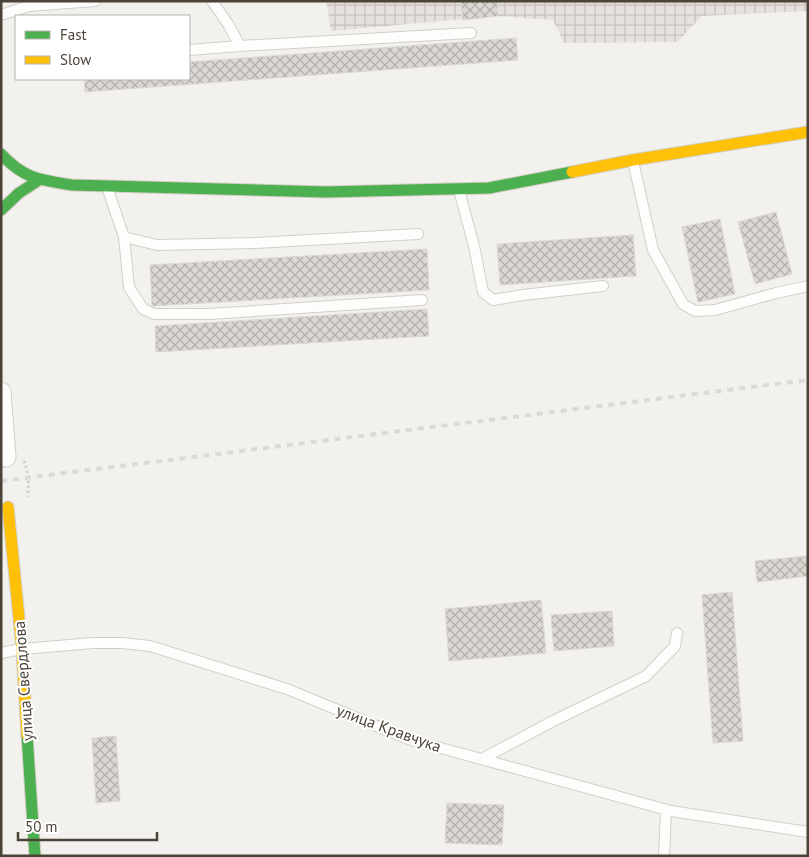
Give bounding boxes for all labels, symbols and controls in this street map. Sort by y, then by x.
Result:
legend [15,15,190,80]
text: Fast [60,25,87,44]
text: Slow [60,50,91,69]
street label: улица Свердлова [9,620,37,742]
street label: улица Кравчука [334,700,444,756]
scale bar [18,810,156,842]
text: 50 m [25,817,58,836]

